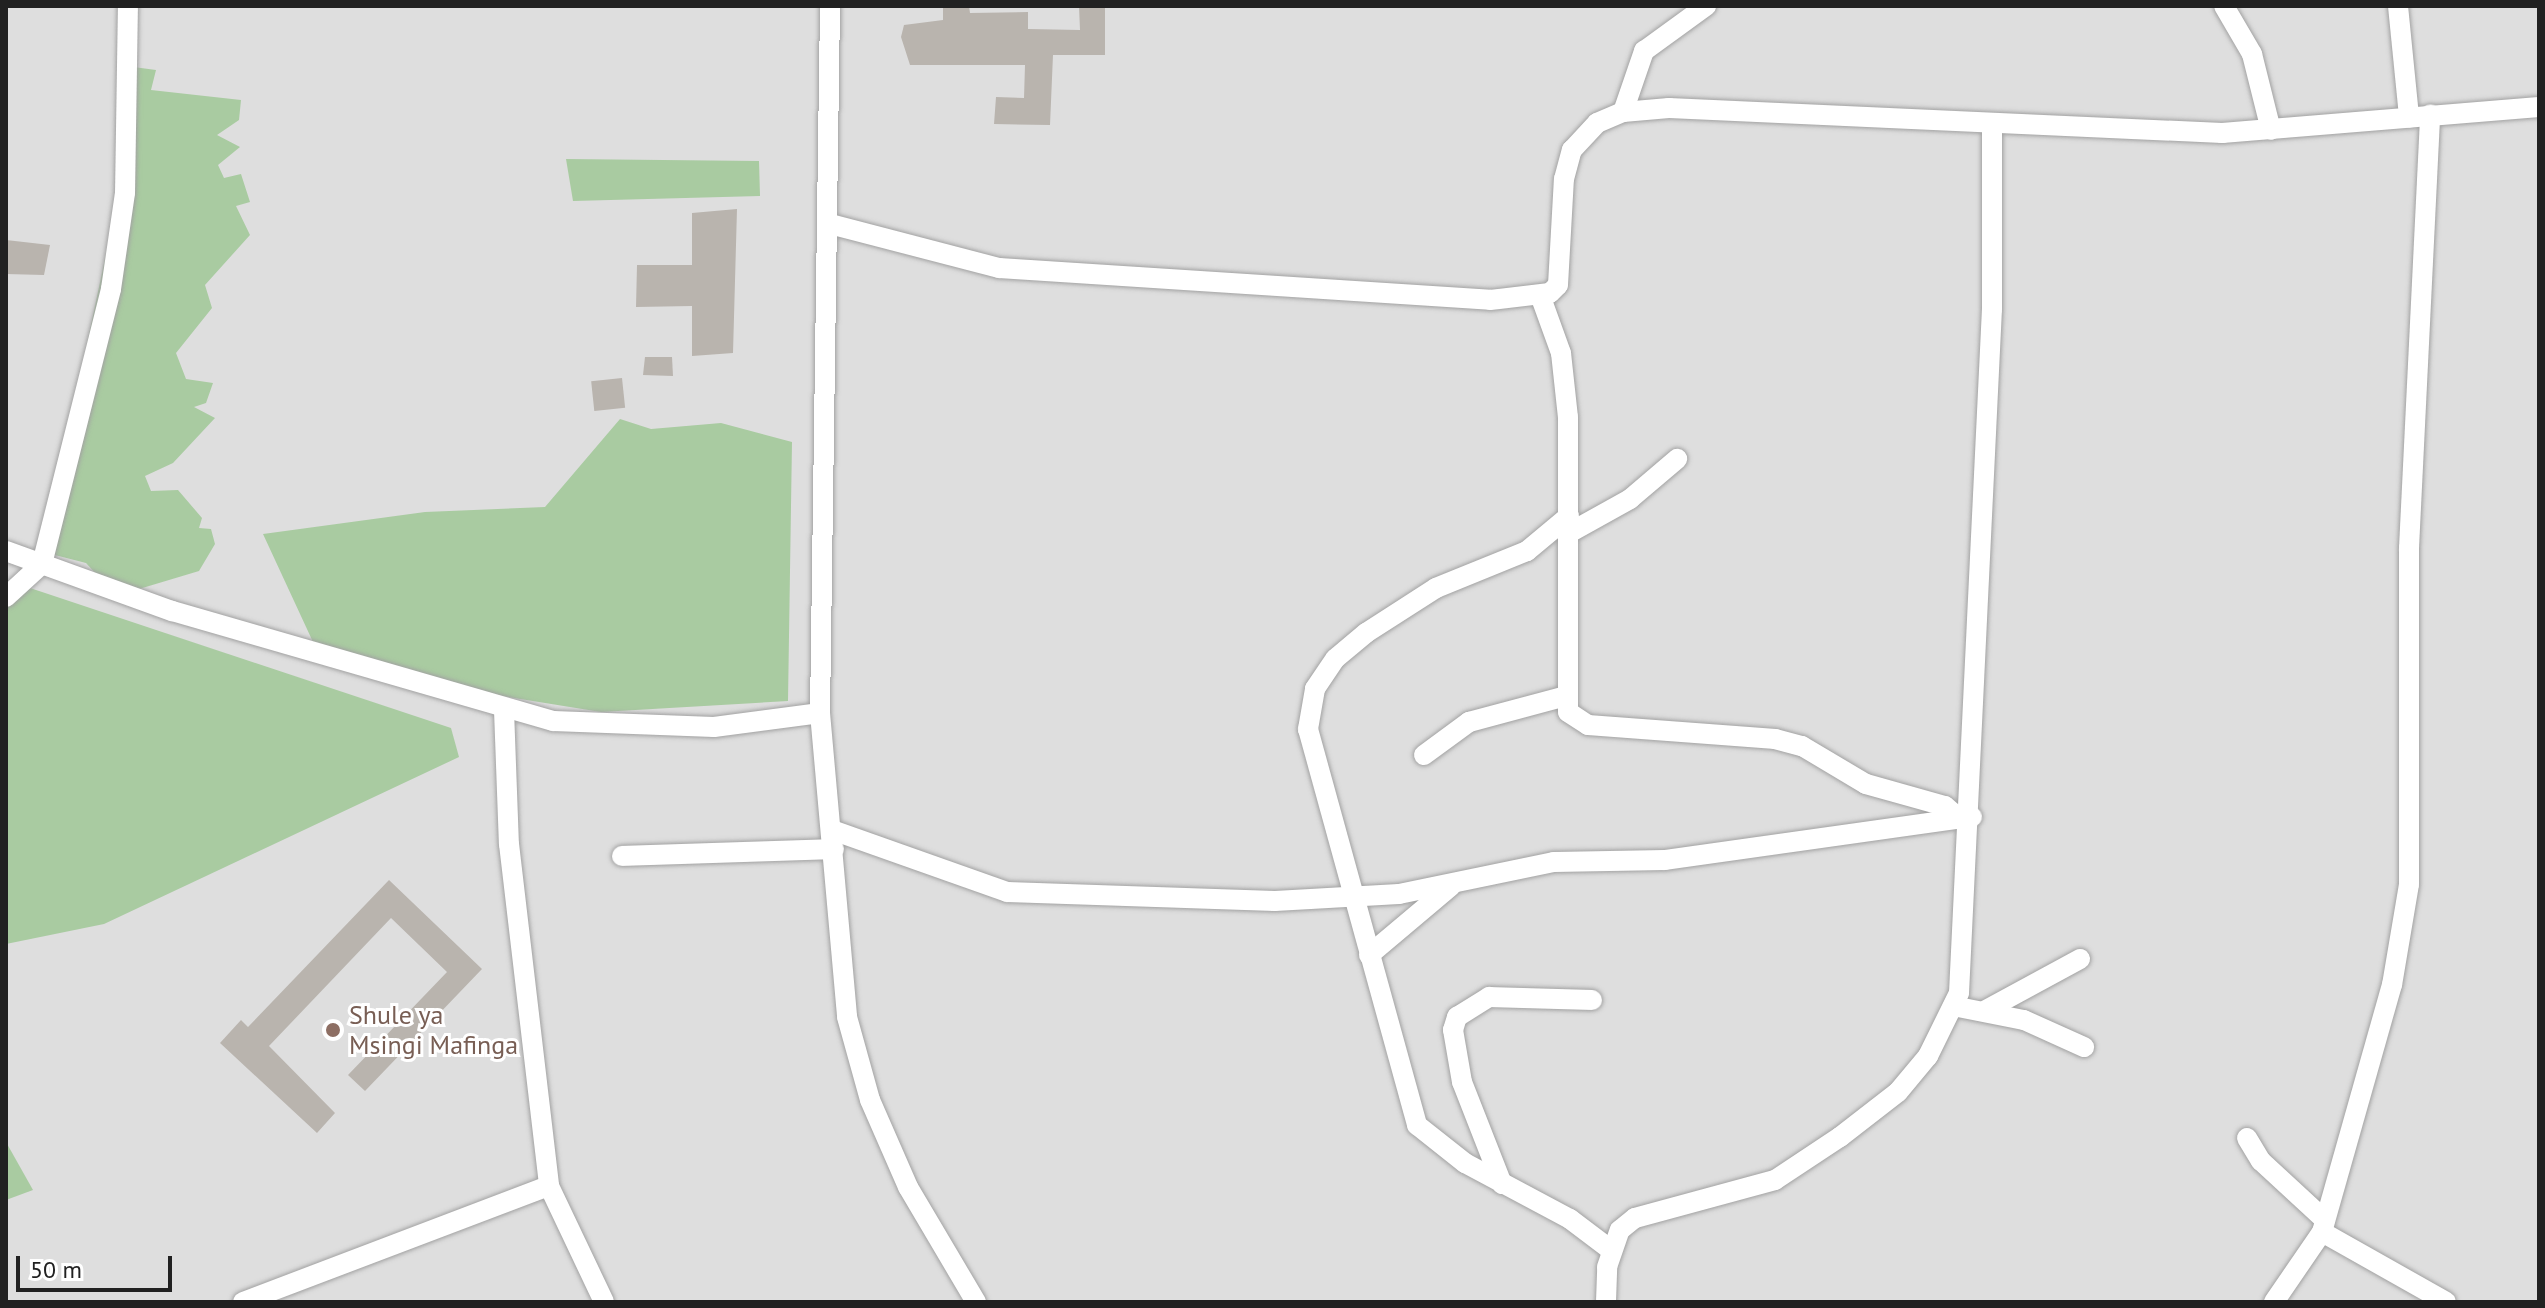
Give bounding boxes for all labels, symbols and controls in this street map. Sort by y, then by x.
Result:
place label: Shule ya Msingi Mafinga [349,999,518,1060]
marker: Shule ya Msingi Mafinga [324,1021,342,1039]
scale bar [20,1240,176,1290]
text: 50 m [30,1254,82,1285]

